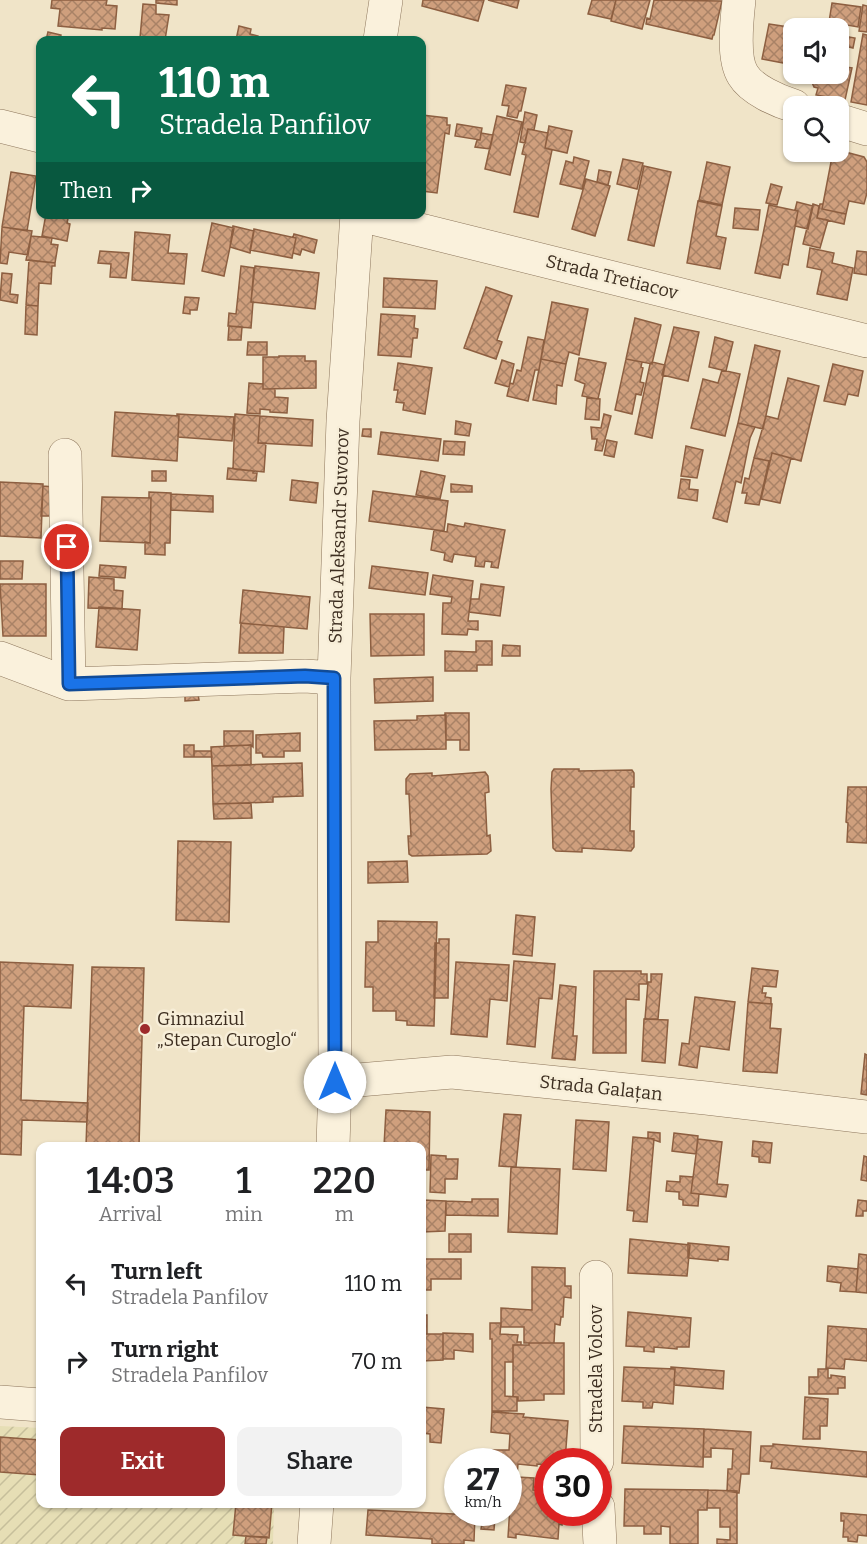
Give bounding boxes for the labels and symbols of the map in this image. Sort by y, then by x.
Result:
street label: Strada Tretiacov [544,250,681,304]
street label: Strada Aleksandr Suvorov [324,427,354,644]
pin [41,521,92,572]
place label: Gimnaziul „Stepan Curoglo“ [157,1008,297,1051]
marker: Gimnaziul „Stepan Curoglo“ [138,1022,152,1036]
position arrow [303,1050,367,1114]
street label: Strada Galațan [538,1071,664,1105]
street label: Stradela Volcov [585,1304,607,1433]
speed limit sign: 30 [534,1448,612,1526]

